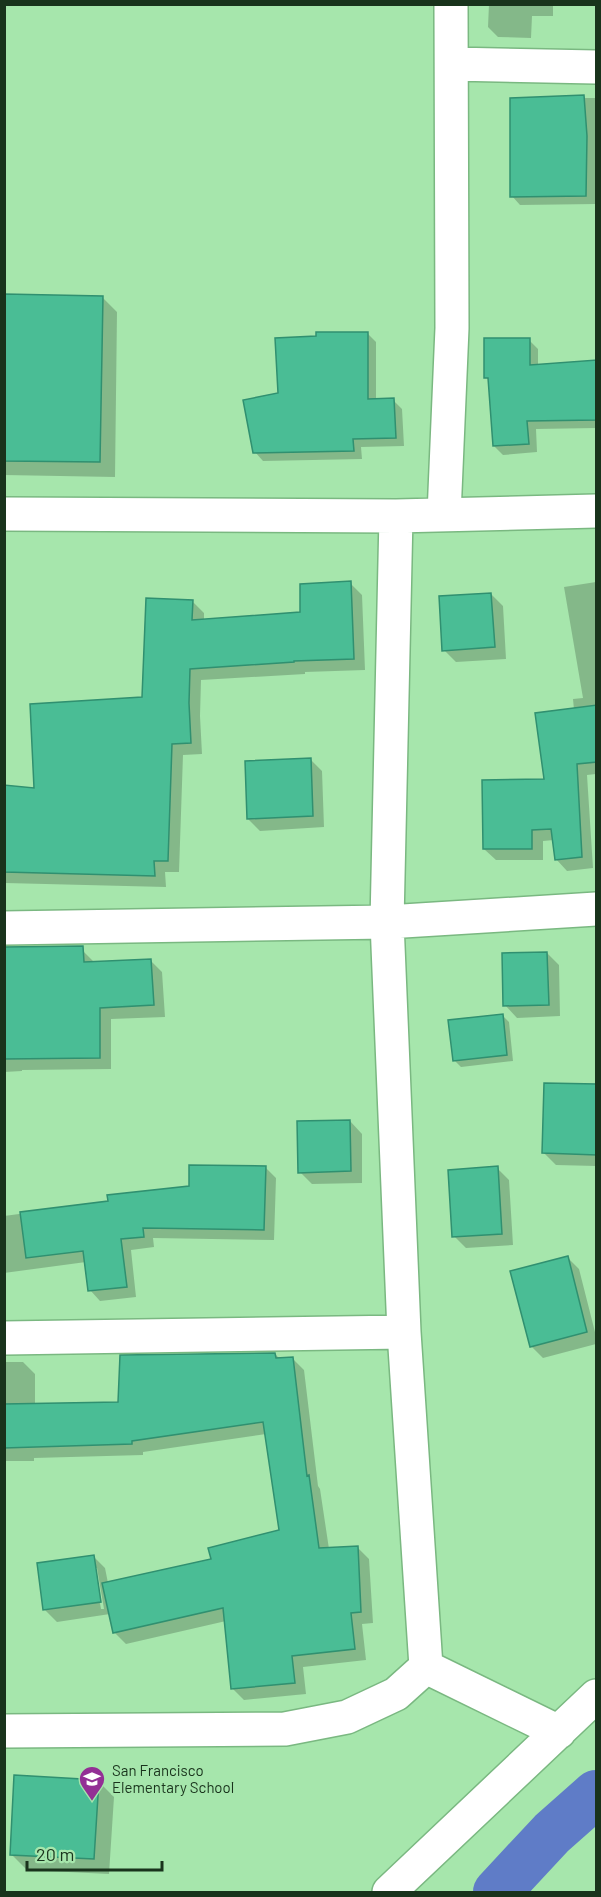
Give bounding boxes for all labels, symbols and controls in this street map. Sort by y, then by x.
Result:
place label: San Francisco Elementary School [112,1761,234,1796]
school or university icon: San Francisco Elementary School [77,1764,107,1802]
scale bar [27,1834,162,1872]
text: 20 m [36,1843,74,1865]

